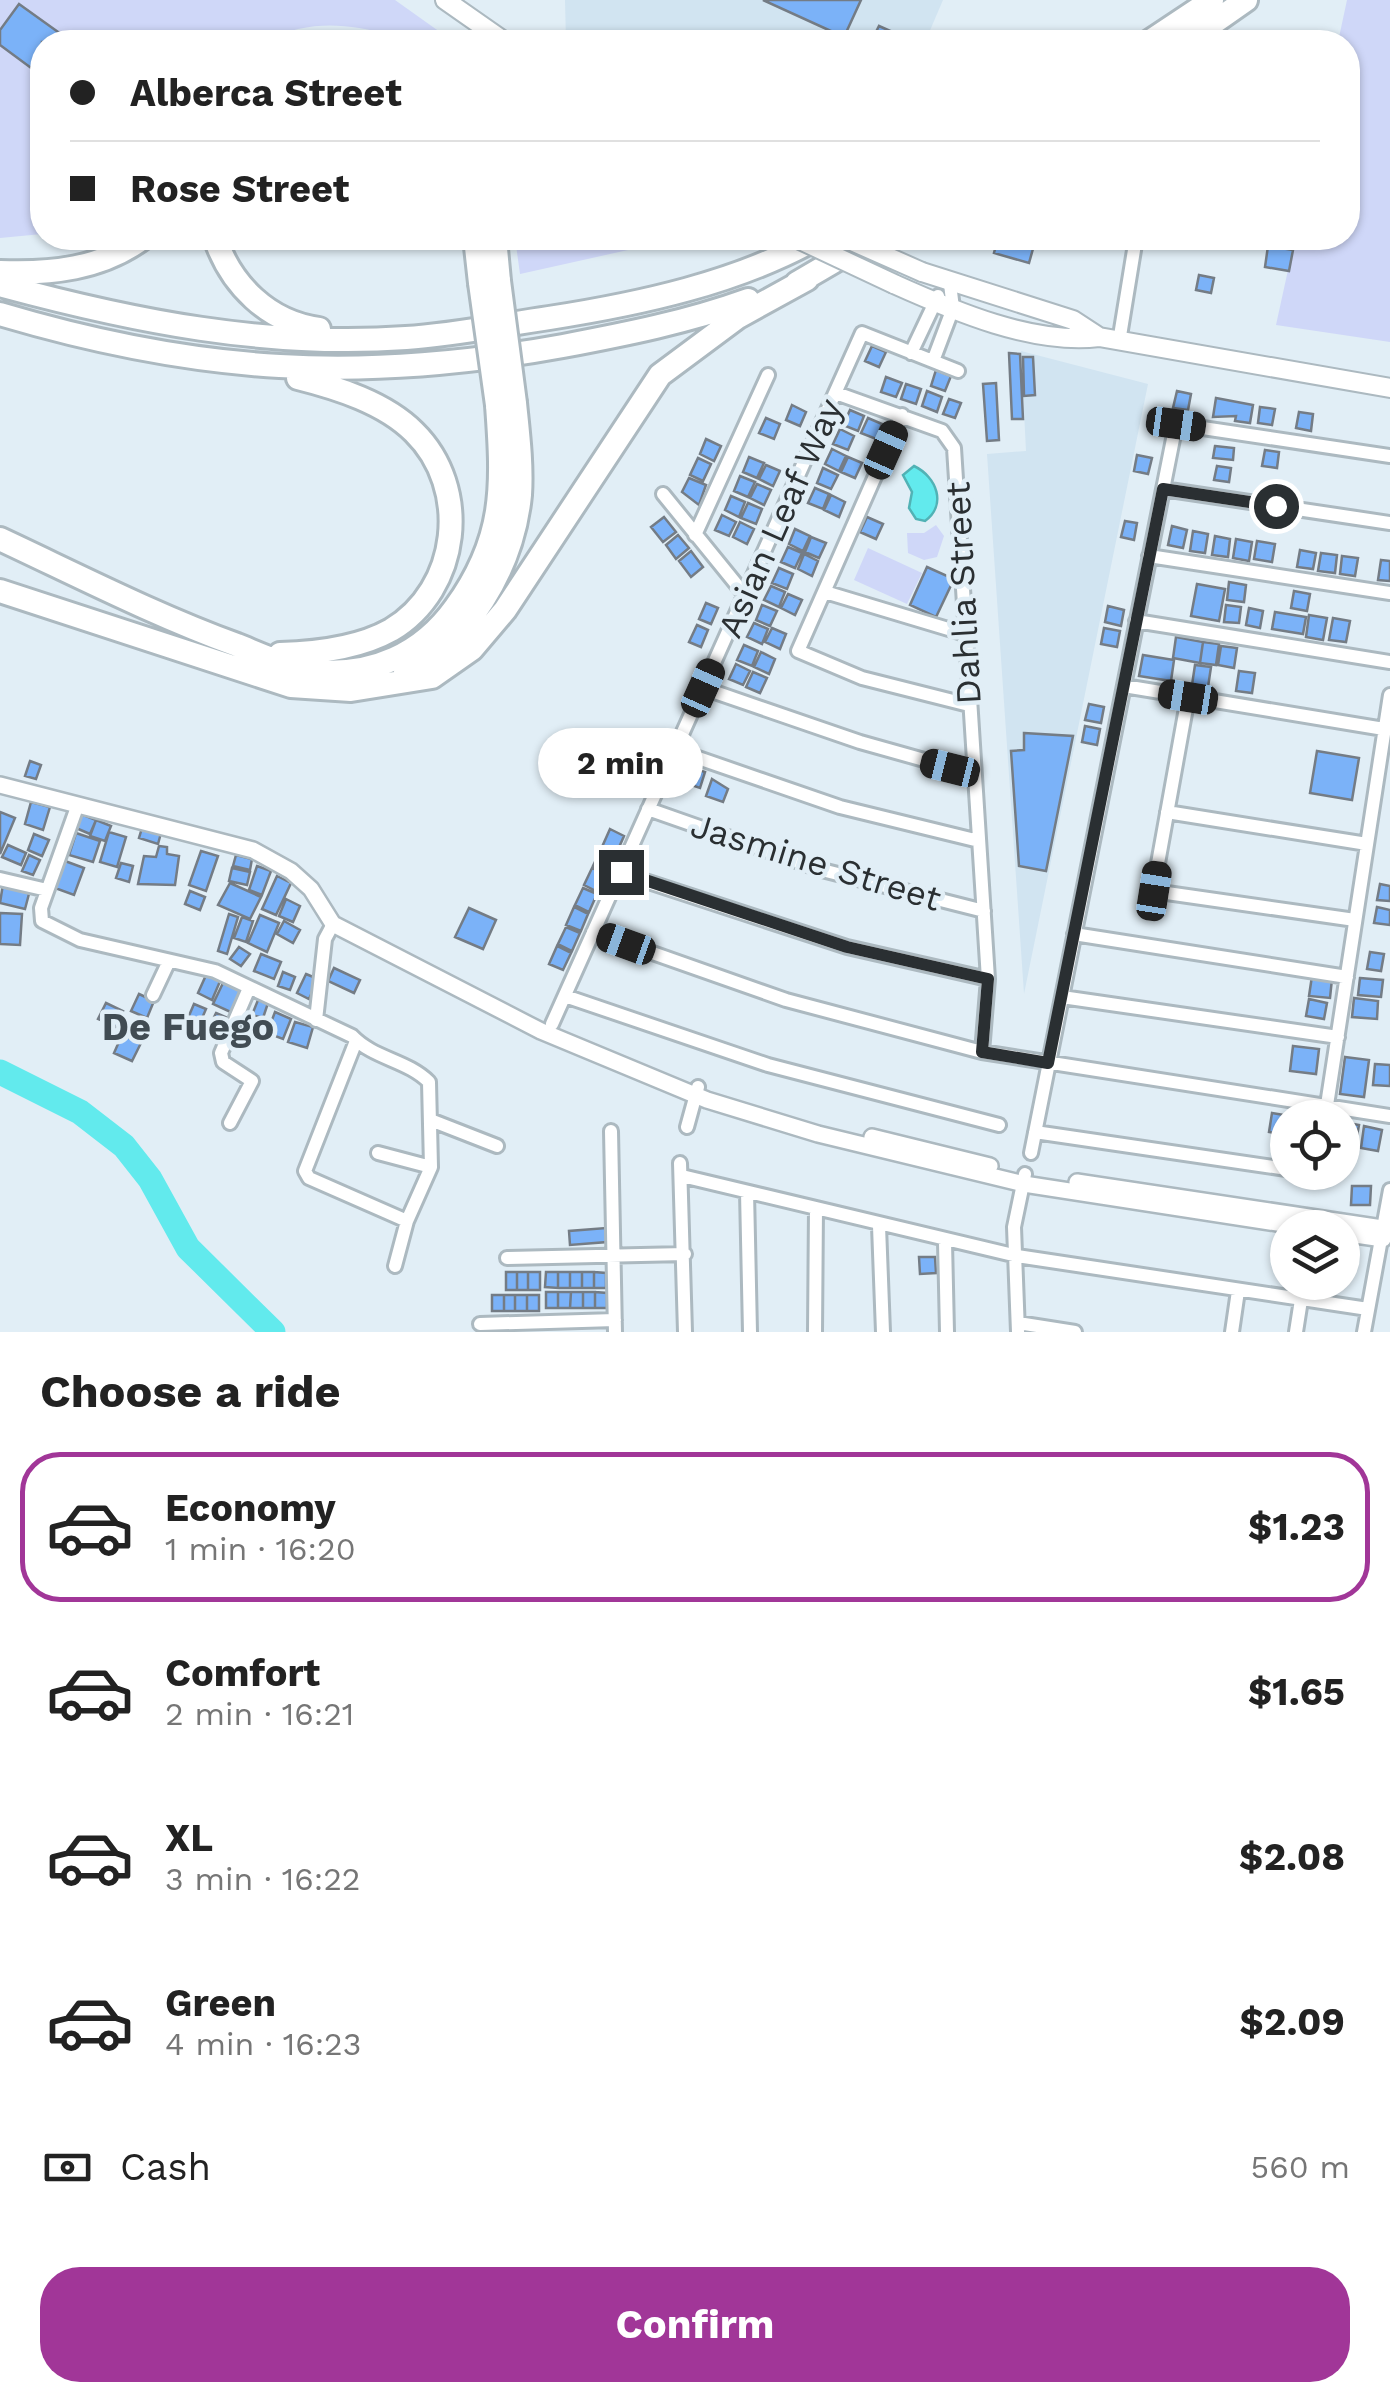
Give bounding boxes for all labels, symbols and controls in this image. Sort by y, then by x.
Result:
text: Alberca Street [130,71,402,115]
text: Rose Street [130,167,349,211]
street label: Asian Leaf Way [709,392,851,644]
car [1144,405,1208,443]
car [860,416,912,484]
street label: Dahlia Street [936,480,990,705]
route start [1254,484,1299,529]
car [677,654,729,722]
car [1156,677,1220,717]
callout: 2 min [538,727,704,797]
text: 2 min [577,744,664,782]
car [917,746,983,790]
street label: Jasmine Street [686,804,946,920]
route end [599,850,644,895]
car [1134,859,1174,923]
car [593,920,659,968]
district label: De Fuego [102,1005,274,1049]
map controls [1270,1100,1360,1300]
button: locate [1270,1100,1360,1190]
button: layers [1270,1210,1360,1300]
text: Choose a ride [40,1365,340,1418]
icon: car [45,1482,135,1572]
text: Economy [165,1486,336,1530]
text: $1.23 [1248,1505,1345,1549]
text: 1 min · 16:20 [165,1530,356,1568]
icon: car [45,1647,135,1737]
text: Comfort [165,1651,320,1695]
text: $1.65 [1248,1670,1345,1714]
text: 2 min · 16:21 [165,1695,354,1733]
icon: car [45,1812,135,1902]
text: XL [165,1816,213,1860]
text: $2.08 [1239,1835,1345,1879]
text: 3 min · 16:22 [165,1860,361,1898]
icon: car [45,1977,135,2067]
text: Green [165,1981,276,2025]
text: $2.09 [1239,2000,1345,2044]
text: 4 min · 16:23 [165,2025,361,2063]
icon: cash [40,2140,95,2195]
text: Cash [120,2145,211,2189]
text: 560 m [1251,2148,1350,2186]
button: Confirm [40,2267,1350,2382]

